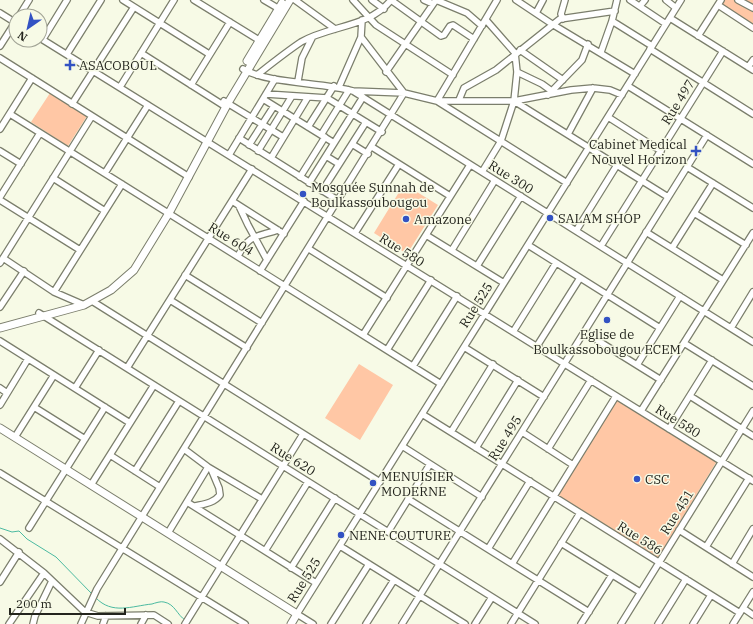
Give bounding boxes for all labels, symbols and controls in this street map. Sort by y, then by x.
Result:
north arrow [8,8,48,48]
text: N [15,28,30,45]
place label: ASACOBOUL [79,57,157,74]
marker: ASACOBOUL [64,59,76,71]
street label: Rue 497 [658,76,698,128]
place label: Cabinet Medical Nouvel Horizon [589,136,687,168]
marker: Cabinet Medical Nouvel Horizon [690,145,702,157]
street label: Rue 300 [485,157,537,198]
place label: Mosquée Sunnah de Boulkassoubougou [311,179,434,211]
marker: Mosquée Sunnah de Boulkassoubougou [298,189,308,199]
place label: SALAM SHOP [558,210,641,227]
place label: Amazone [414,211,472,228]
marker: SALAM SHOP [545,213,555,223]
marker: Amazone [401,214,411,224]
street label: Rue 604 [205,219,257,260]
street label: Rue 580 [376,230,428,271]
street label: Rue 525 [456,279,496,331]
marker: Eglise de Boulkassobougou ECEM [602,315,612,325]
place label: Eglise de Boulkassobougou ECEM [533,326,681,358]
street label: Rue 580 [652,401,704,442]
street label: Rue 495 [485,412,525,464]
street label: Rue 620 [267,439,319,480]
place label: MENUISIER MODERNE [381,468,454,500]
place label: CSC [645,471,670,488]
marker: CSC [632,474,642,484]
marker: MENUISIER MODERNE [368,478,378,488]
street label: Rue 451 [657,486,697,538]
street label: Rue 586 [614,518,666,558]
place label: NENE COUTURE [349,527,451,544]
marker: NENE COUTURE [336,530,346,540]
street label: Rue 525 [284,554,324,606]
scale bar [10,590,125,616]
text: 200 m [16,596,52,611]

